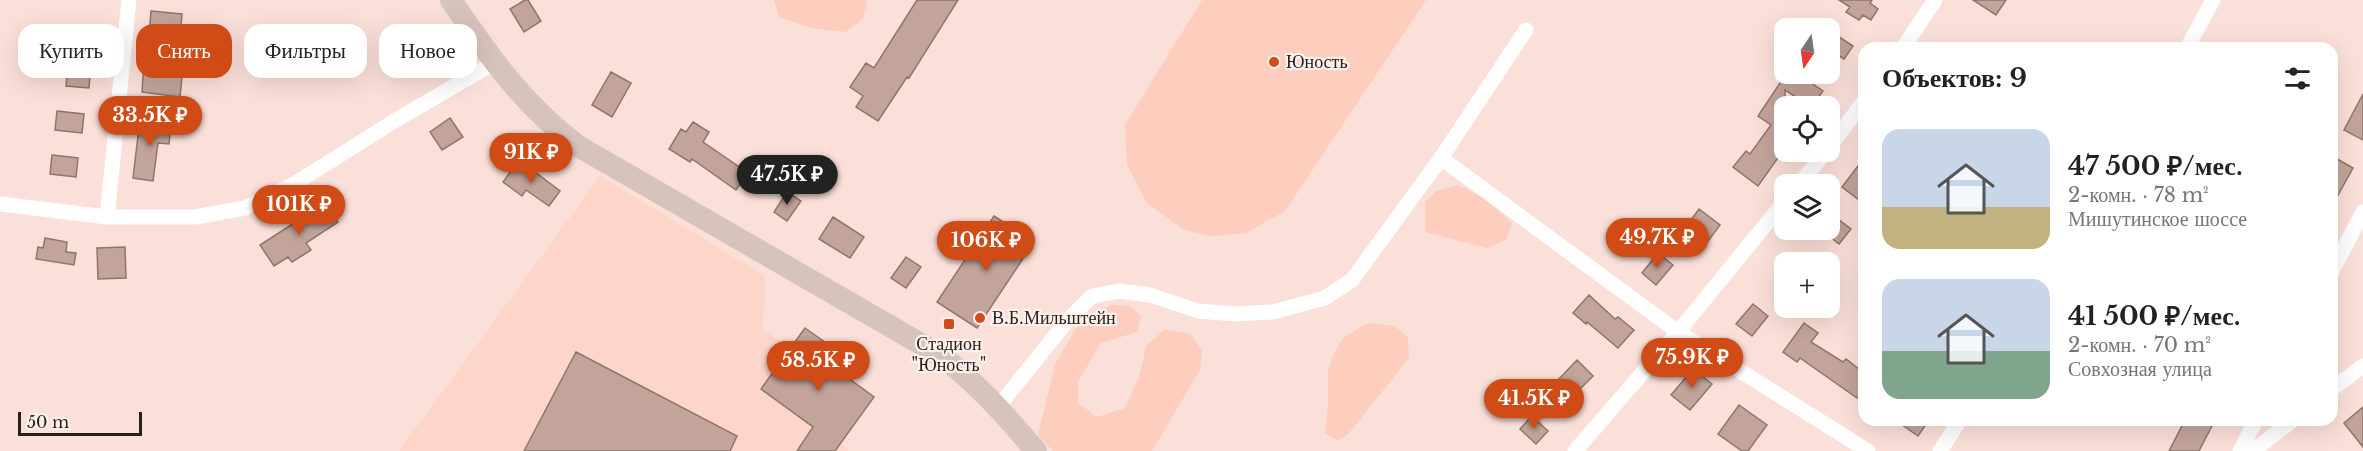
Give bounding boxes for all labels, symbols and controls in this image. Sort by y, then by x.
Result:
north arrow [1774,18,1840,84]
map controls [1774,18,1840,318]
chip: Купить [18,24,124,78]
chip: Снять [136,24,232,78]
chip: Фильтры [244,24,367,78]
chip: Новое [379,24,477,78]
place label: Юность [1286,51,1348,73]
marker: Юность [1267,55,1281,69]
text: Объектов: 9 [1882,62,2027,94]
icon: filters [2281,62,2314,95]
pin: 33.5K ₽ [95,96,205,147]
button: locate [1774,96,1840,162]
text: 33.5K ₽ [112,103,188,127]
pin: 91K ₽ [489,133,573,184]
text: 91K ₽ [503,140,559,164]
text: 47 500 ₽/мес. [2068,150,2243,182]
icon: home [1930,153,2002,225]
pin: 47.5K ₽ [732,155,842,206]
text: 47.5K ₽ [751,162,823,186]
button: layers [1774,174,1840,240]
text: 2-комн. · 78 m² [2068,183,2209,207]
pin: 101K ₽ [250,185,348,236]
text: 101K ₽ [266,192,332,216]
text: Мишутинское шоссе [2068,207,2247,231]
pin: 49.7K ₽ [1602,218,1712,269]
pin: 106K ₽ [937,221,1035,272]
text: 49.7K ₽ [1620,225,1694,249]
text: 106K ₽ [951,228,1021,252]
button: + [1774,252,1840,318]
text: 41 500 ₽/мес. [2068,300,2241,332]
icon: home [1930,303,2002,375]
place label: В.Б.Мильштейн [992,307,1116,329]
marker: В.Б.Мильштейн [973,311,987,325]
marker: Стадион "Юность" [942,317,956,331]
place label: Стадион "Юность" [912,333,986,376]
text: 2-комн. · 70 m² [2068,333,2211,357]
pin: 75.9K ₽ [1637,338,1747,389]
pin: 58.5K ₽ [763,341,873,392]
text: 75.9K ₽ [1655,345,1729,369]
text: 58.5K ₽ [781,348,855,372]
text: Совхозная улица [2068,357,2212,381]
pin: 41.5K ₽ [1479,379,1589,430]
text: 41.5K ₽ [1498,386,1570,410]
scale bar [18,409,142,436]
text: 50 m [27,412,69,432]

